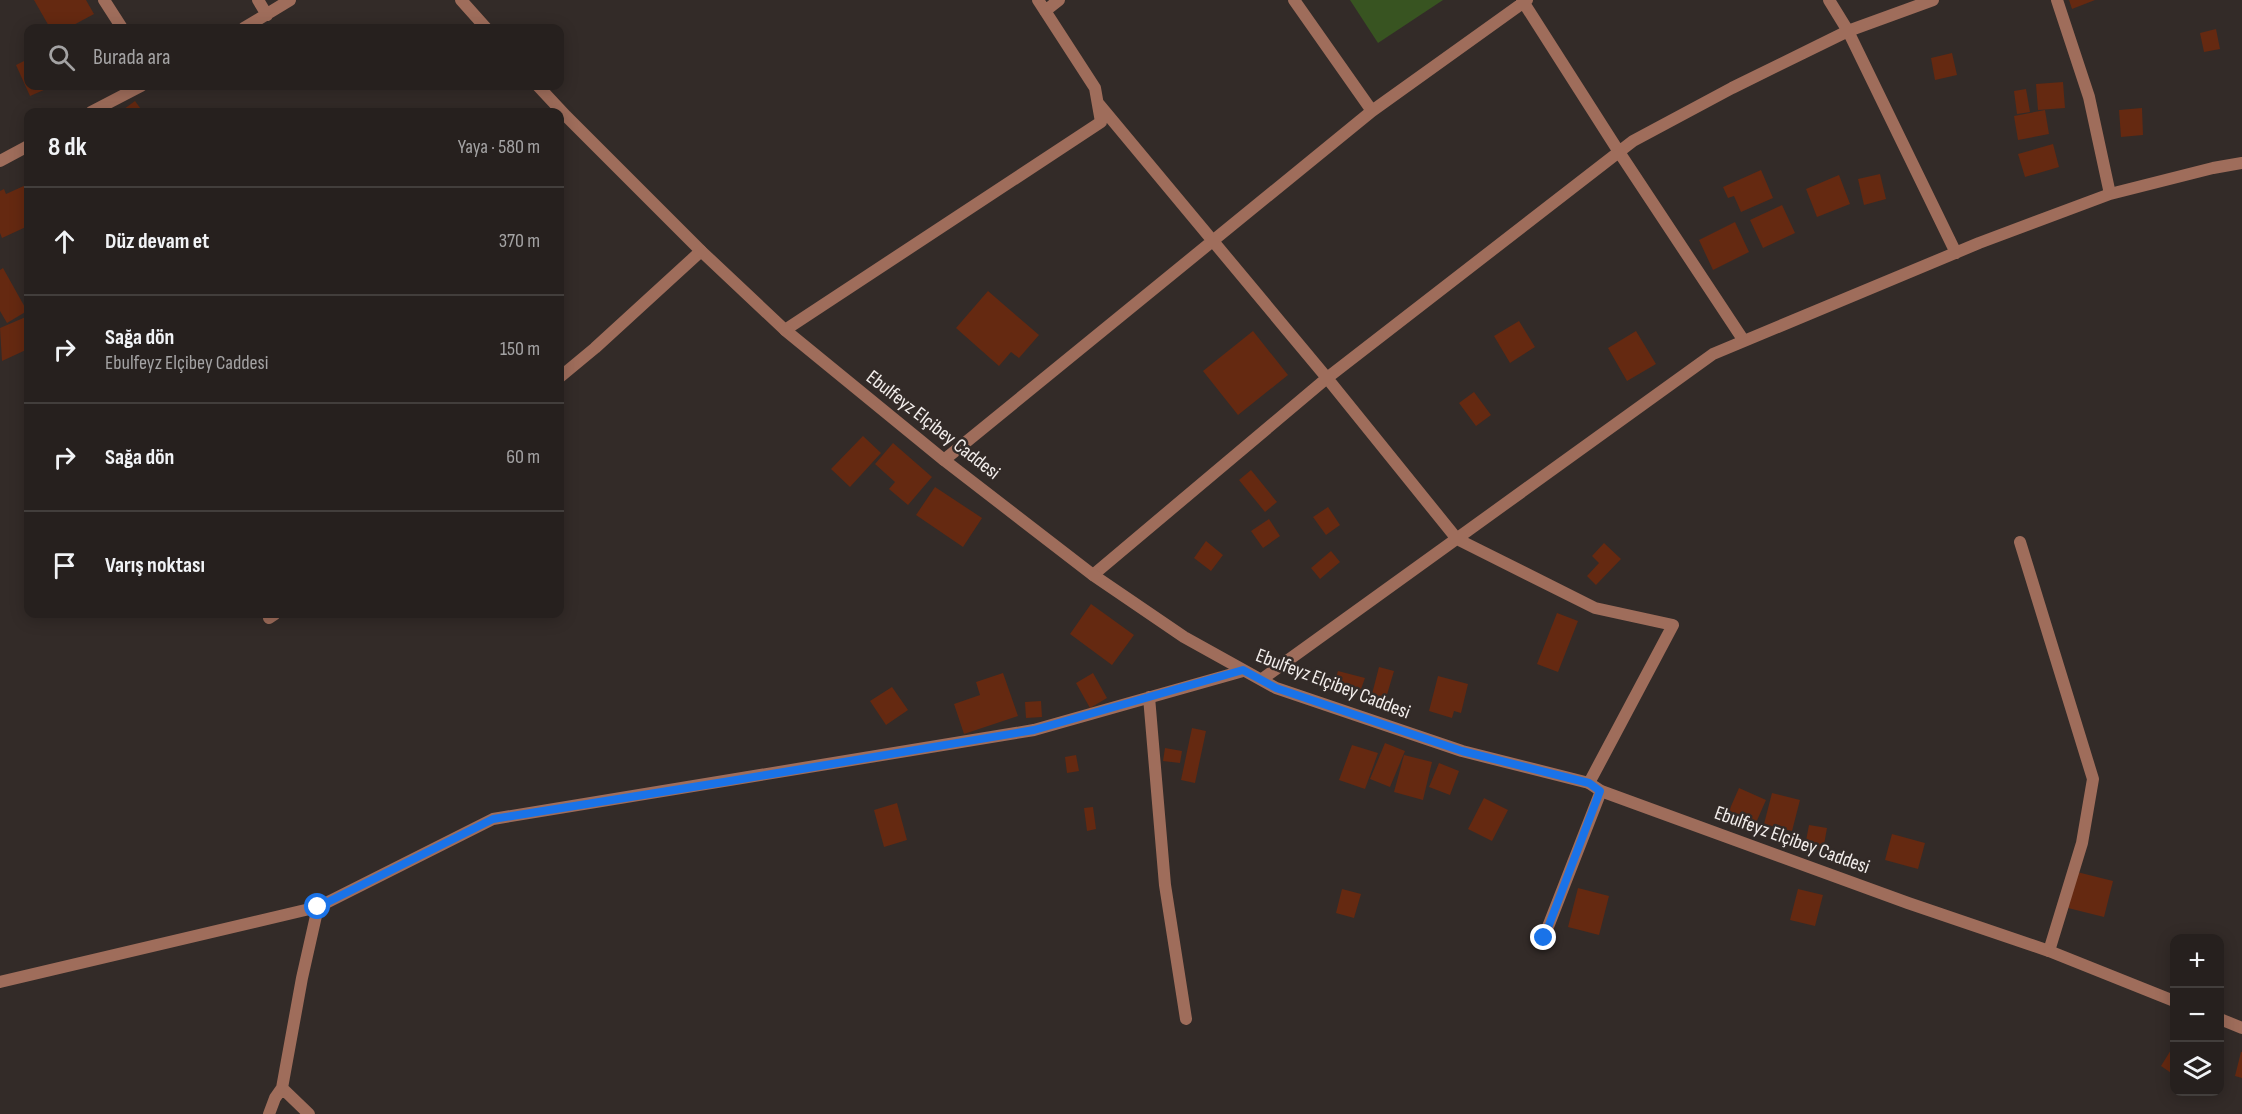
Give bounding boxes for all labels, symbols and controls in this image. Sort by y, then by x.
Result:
search box [24,24,564,90]
icon: search [45,41,78,74]
text: Burada ara [93,44,170,71]
text: 8 dk [48,132,87,163]
text: Yaya · 580 m [458,135,540,159]
icon: ahead [48,225,81,258]
text: Düz devam et [105,228,209,255]
text: 370 m [499,229,540,253]
text: Sağa dön [105,324,174,351]
icon: right [48,333,81,366]
text: 150 m [500,337,540,361]
text: Ebulfeyz Elçibey Caddesi [105,351,269,375]
street label: Ebulfeyz Elçibey Caddesi [861,365,1005,485]
icon: right [48,441,81,474]
text: Sağa dön [105,444,174,471]
text: 60 m [506,445,540,469]
icon: arrive [48,549,81,582]
text: Varış noktası [105,552,205,579]
street label: Ebulfeyz Elçibey Caddesi [1252,644,1414,724]
street label: Ebulfeyz Elçibey Caddesi [1711,801,1873,879]
route start [304,893,330,919]
route end [1530,924,1556,950]
map controls [2170,934,2224,1096]
button: + [2170,934,2224,988]
button: − [2170,988,2224,1042]
button: layers [2170,1042,2224,1096]

